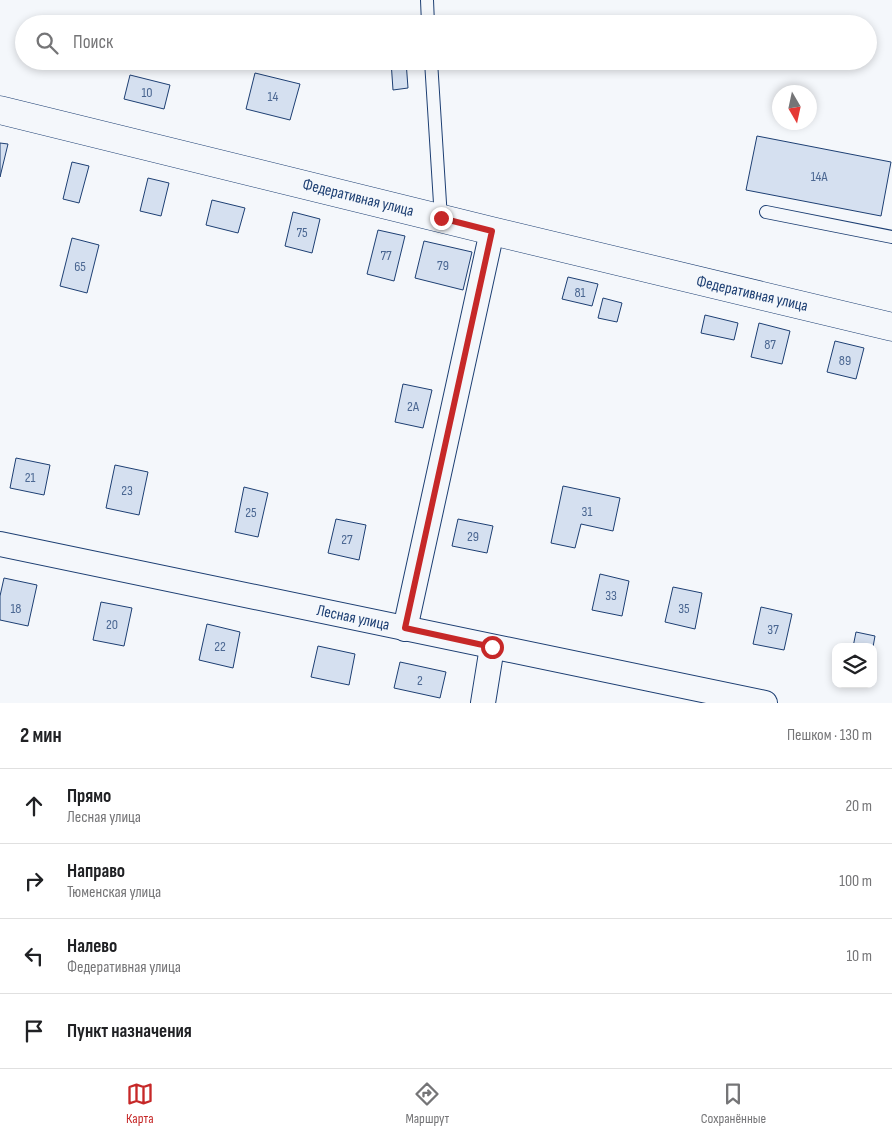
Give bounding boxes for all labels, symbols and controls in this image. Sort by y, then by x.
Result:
search box [15,15,877,70]
icon: search [33,29,61,57]
text: Поиск [73,31,113,54]
house number: 10 [141,84,153,101]
north arrow [772,85,817,130]
house number: 14 [268,88,279,105]
house number: 14А [811,168,828,185]
street label: Федеративная улица [300,175,416,221]
route end [430,207,453,230]
house number: 75 [296,224,308,241]
house number: 77 [380,247,392,264]
house number: 79 [437,257,449,274]
house number: 65 [74,258,86,275]
street label: Федеративная улица [694,272,810,316]
house number: 81 [574,284,586,301]
house number: 87 [764,336,776,353]
house number: 89 [839,352,851,369]
house number: 2А [407,398,420,415]
house number: 21 [25,469,35,486]
house number: 23 [121,482,133,499]
house number: 31 [582,503,592,520]
house number: 25 [245,504,257,521]
house number: 29 [467,528,479,545]
house number: 27 [341,531,353,548]
house number: 33 [605,587,617,604]
house number: 18 [10,600,22,617]
house number: 35 [678,600,690,617]
street label: Лесная улица [315,601,391,635]
house number: 20 [106,616,118,633]
house number: 37 [767,621,779,638]
route start [481,636,504,659]
house number: 22 [214,638,226,655]
map controls [832,643,877,688]
button: layers [832,643,877,688]
house number: 2 [417,672,423,689]
text: 2 мин [20,723,62,748]
text: Пешком · 130 m [787,726,872,745]
text: Прямо [67,785,111,808]
icon: ahead [20,792,48,820]
text: 20 m [845,797,872,816]
text: Лесная улица [67,808,141,827]
text: Направо [67,860,125,883]
icon: right [20,867,48,895]
text: 100 m [839,872,872,891]
text: Тюменская улица [67,883,161,902]
text: Налево [67,935,117,958]
icon: left [20,942,48,970]
text: 10 m [846,947,872,966]
text: Федеративная улица [67,958,181,977]
icon: arrive [20,1017,48,1045]
text: Пункт назначения [67,1020,192,1043]
tab: Карта [126,1080,154,1127]
tab: Маршрут [405,1080,449,1127]
tab: Сохранённые [701,1080,766,1127]

